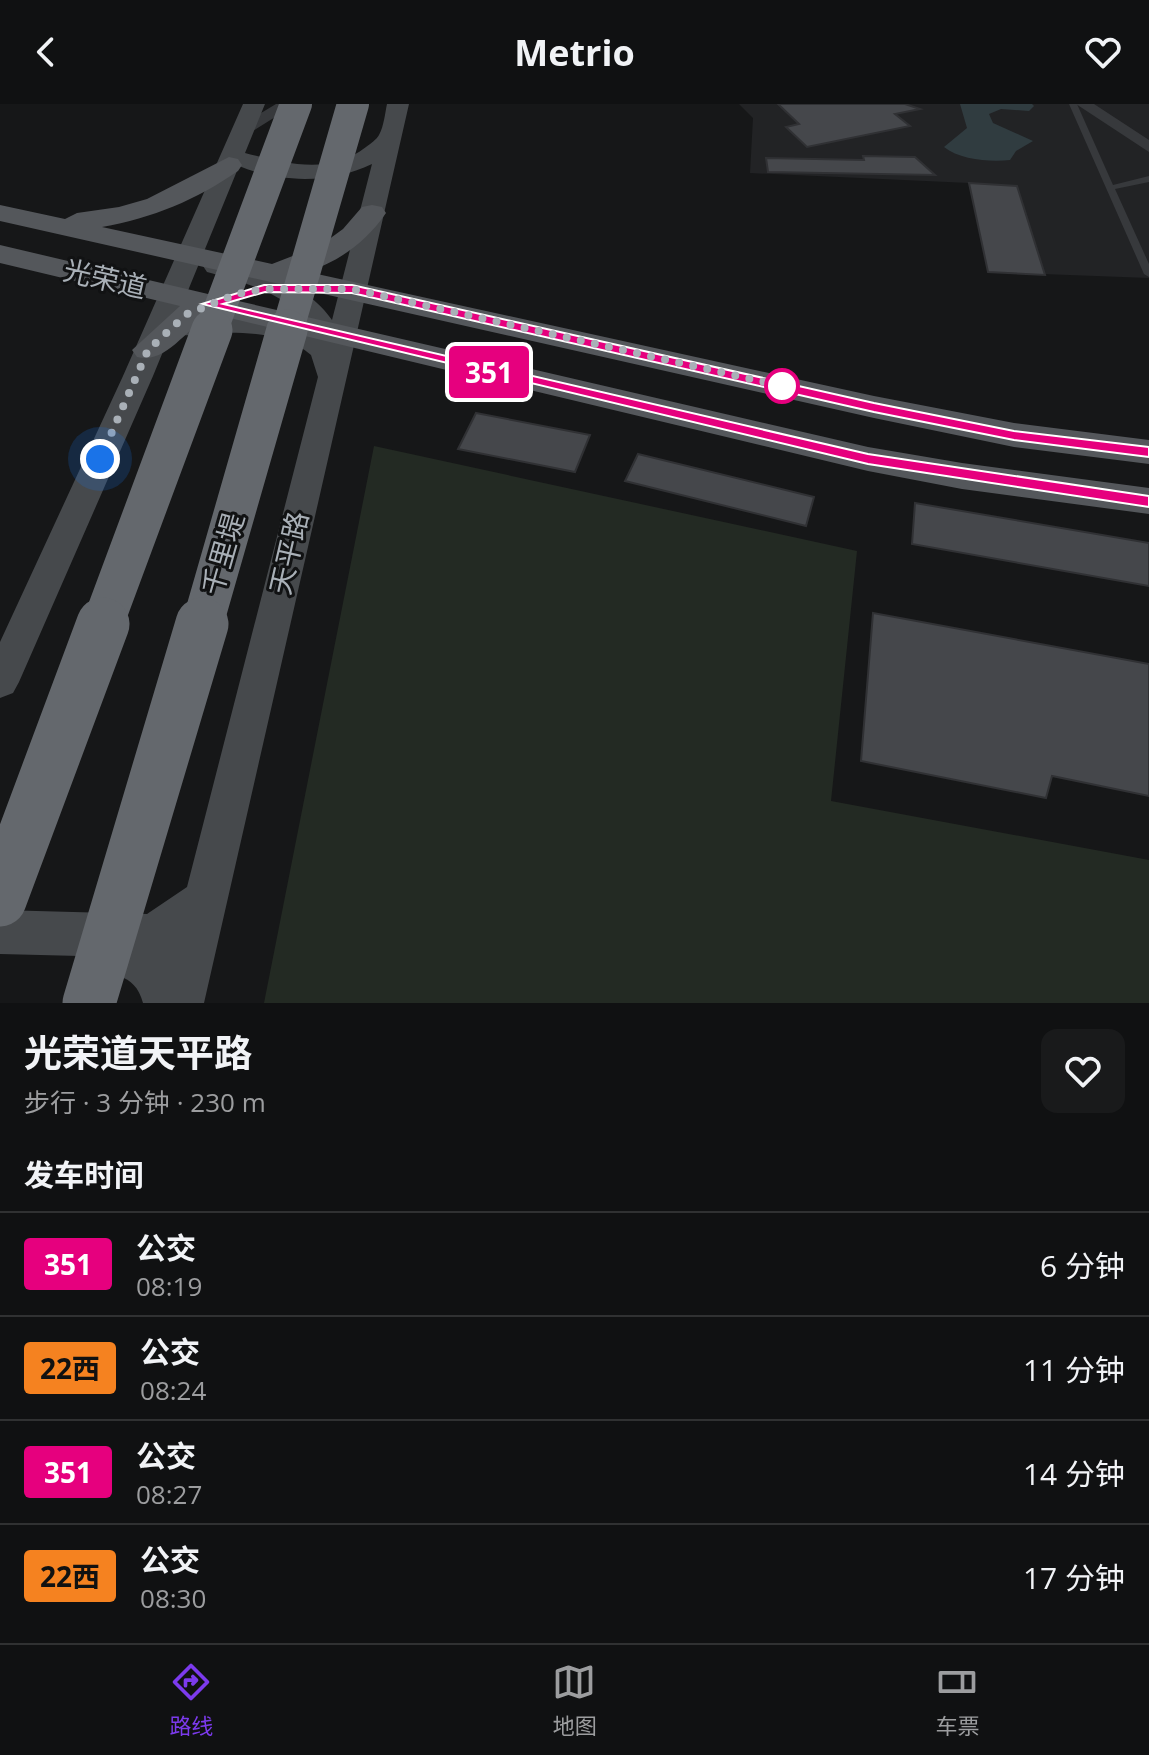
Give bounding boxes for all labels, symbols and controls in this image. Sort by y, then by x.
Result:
text: Metrio [514,28,635,77]
icon: back [24,30,68,74]
icon: heart [1081,30,1125,74]
street label: 光荣道 [60,250,150,306]
line badge: 351 [443,346,535,398]
text: 351 [465,353,513,391]
unlabelled marker [765,369,799,403]
your location [80,439,120,479]
street label: 千里堤 [192,508,252,599]
street label: 天平路 [260,508,316,598]
text: 光荣道天平路 [24,1026,252,1078]
button: heart [1041,1029,1125,1113]
text: 步行 · 3 分钟 · 230 m [24,1084,266,1120]
text: 发车时间 [24,1154,144,1195]
text: 公交 [136,1227,196,1268]
text: 351 [44,1245,92,1283]
text: 6 分钟 [1040,1245,1125,1286]
text: 08:19 [136,1268,202,1304]
text: 公交 [140,1331,200,1372]
text: 22西 [40,1349,100,1387]
text: 11 分钟 [1023,1349,1125,1390]
text: 08:24 [140,1372,206,1408]
text: 公交 [136,1435,196,1476]
text: 351 [44,1453,92,1491]
text: 14 分钟 [1023,1453,1125,1494]
text: 08:27 [136,1476,202,1512]
text: 公交 [140,1539,200,1580]
text: 22西 [40,1557,100,1595]
text: 17 分钟 [1023,1557,1125,1598]
text: 08:30 [140,1580,206,1616]
tab: 路线 [169,1660,214,1740]
tab: 地图 [552,1660,597,1740]
tab: 车票 [935,1660,980,1740]

